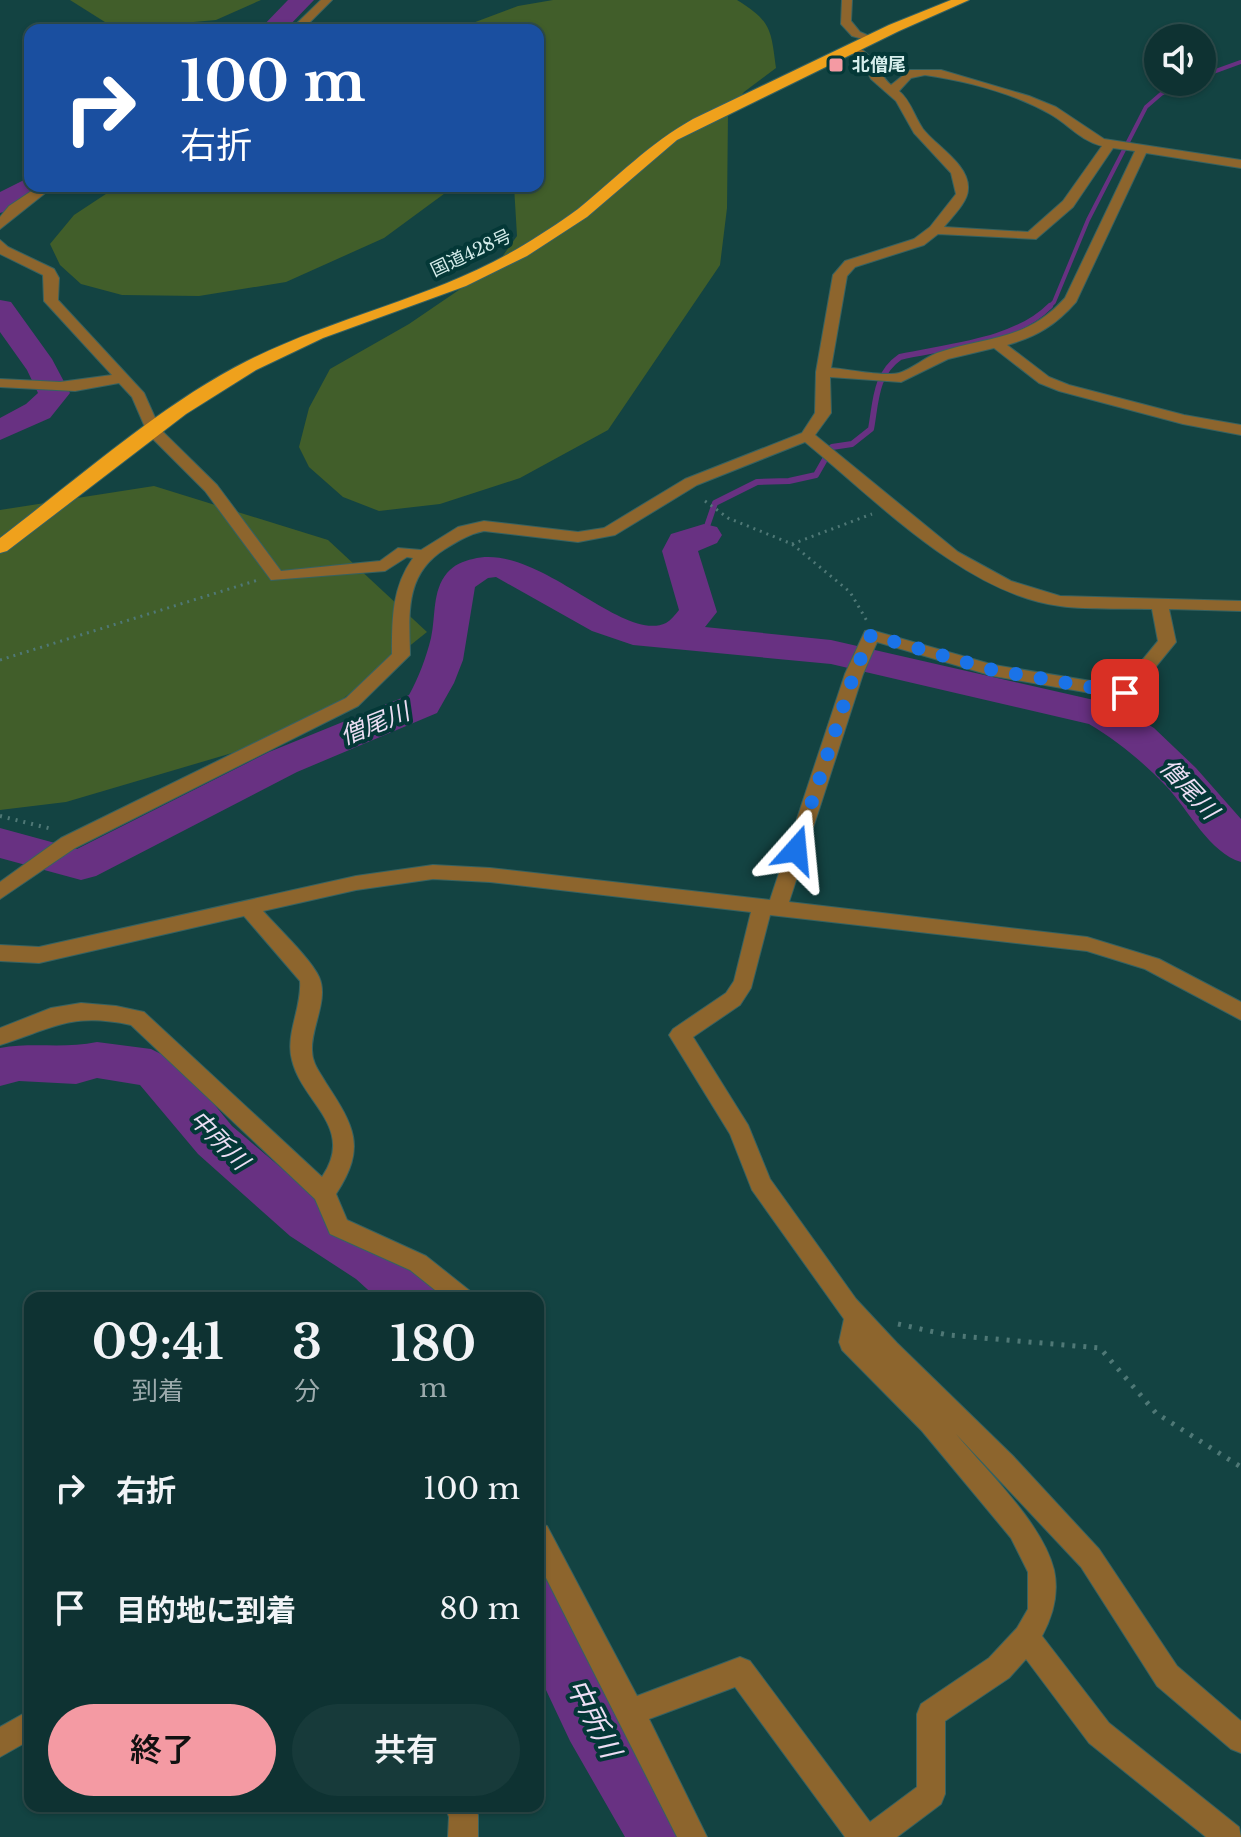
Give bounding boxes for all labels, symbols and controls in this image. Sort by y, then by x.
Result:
map controls [1144,24,1216,96]
button: sound [1144,24,1216,96]
text: 100 m [180,47,366,116]
place label: 北僧尾 [852,54,906,76]
icon: right [48,56,152,160]
marker: 北僧尾 [827,56,845,74]
text: 右折 [180,123,252,168]
street label: 国道428号 [427,225,515,281]
pin [1091,659,1159,727]
icon: arrive [1103,671,1147,715]
water label: 僧尾川 [336,695,416,750]
water label: 僧尾川 [1154,752,1227,827]
position arrow [754,808,838,892]
water label: 中所川 [184,1104,257,1177]
text: 09:41 [92,1312,224,1372]
text: 3 [292,1312,322,1372]
text: 180 [390,1314,476,1374]
text: m [419,1372,447,1404]
text: 到着 [132,1375,184,1407]
text: 分 [294,1375,320,1407]
icon: right [48,1466,92,1510]
text: 100 m [423,1470,520,1507]
text: 右折 [116,1472,176,1509]
icon: arrive [48,1586,92,1630]
text: 80 m [440,1590,520,1627]
text: 目的地に到着 [116,1592,296,1629]
water label: 中所川 [559,1673,630,1766]
button: 終了 [48,1704,276,1796]
button: 共有 [292,1704,520,1796]

